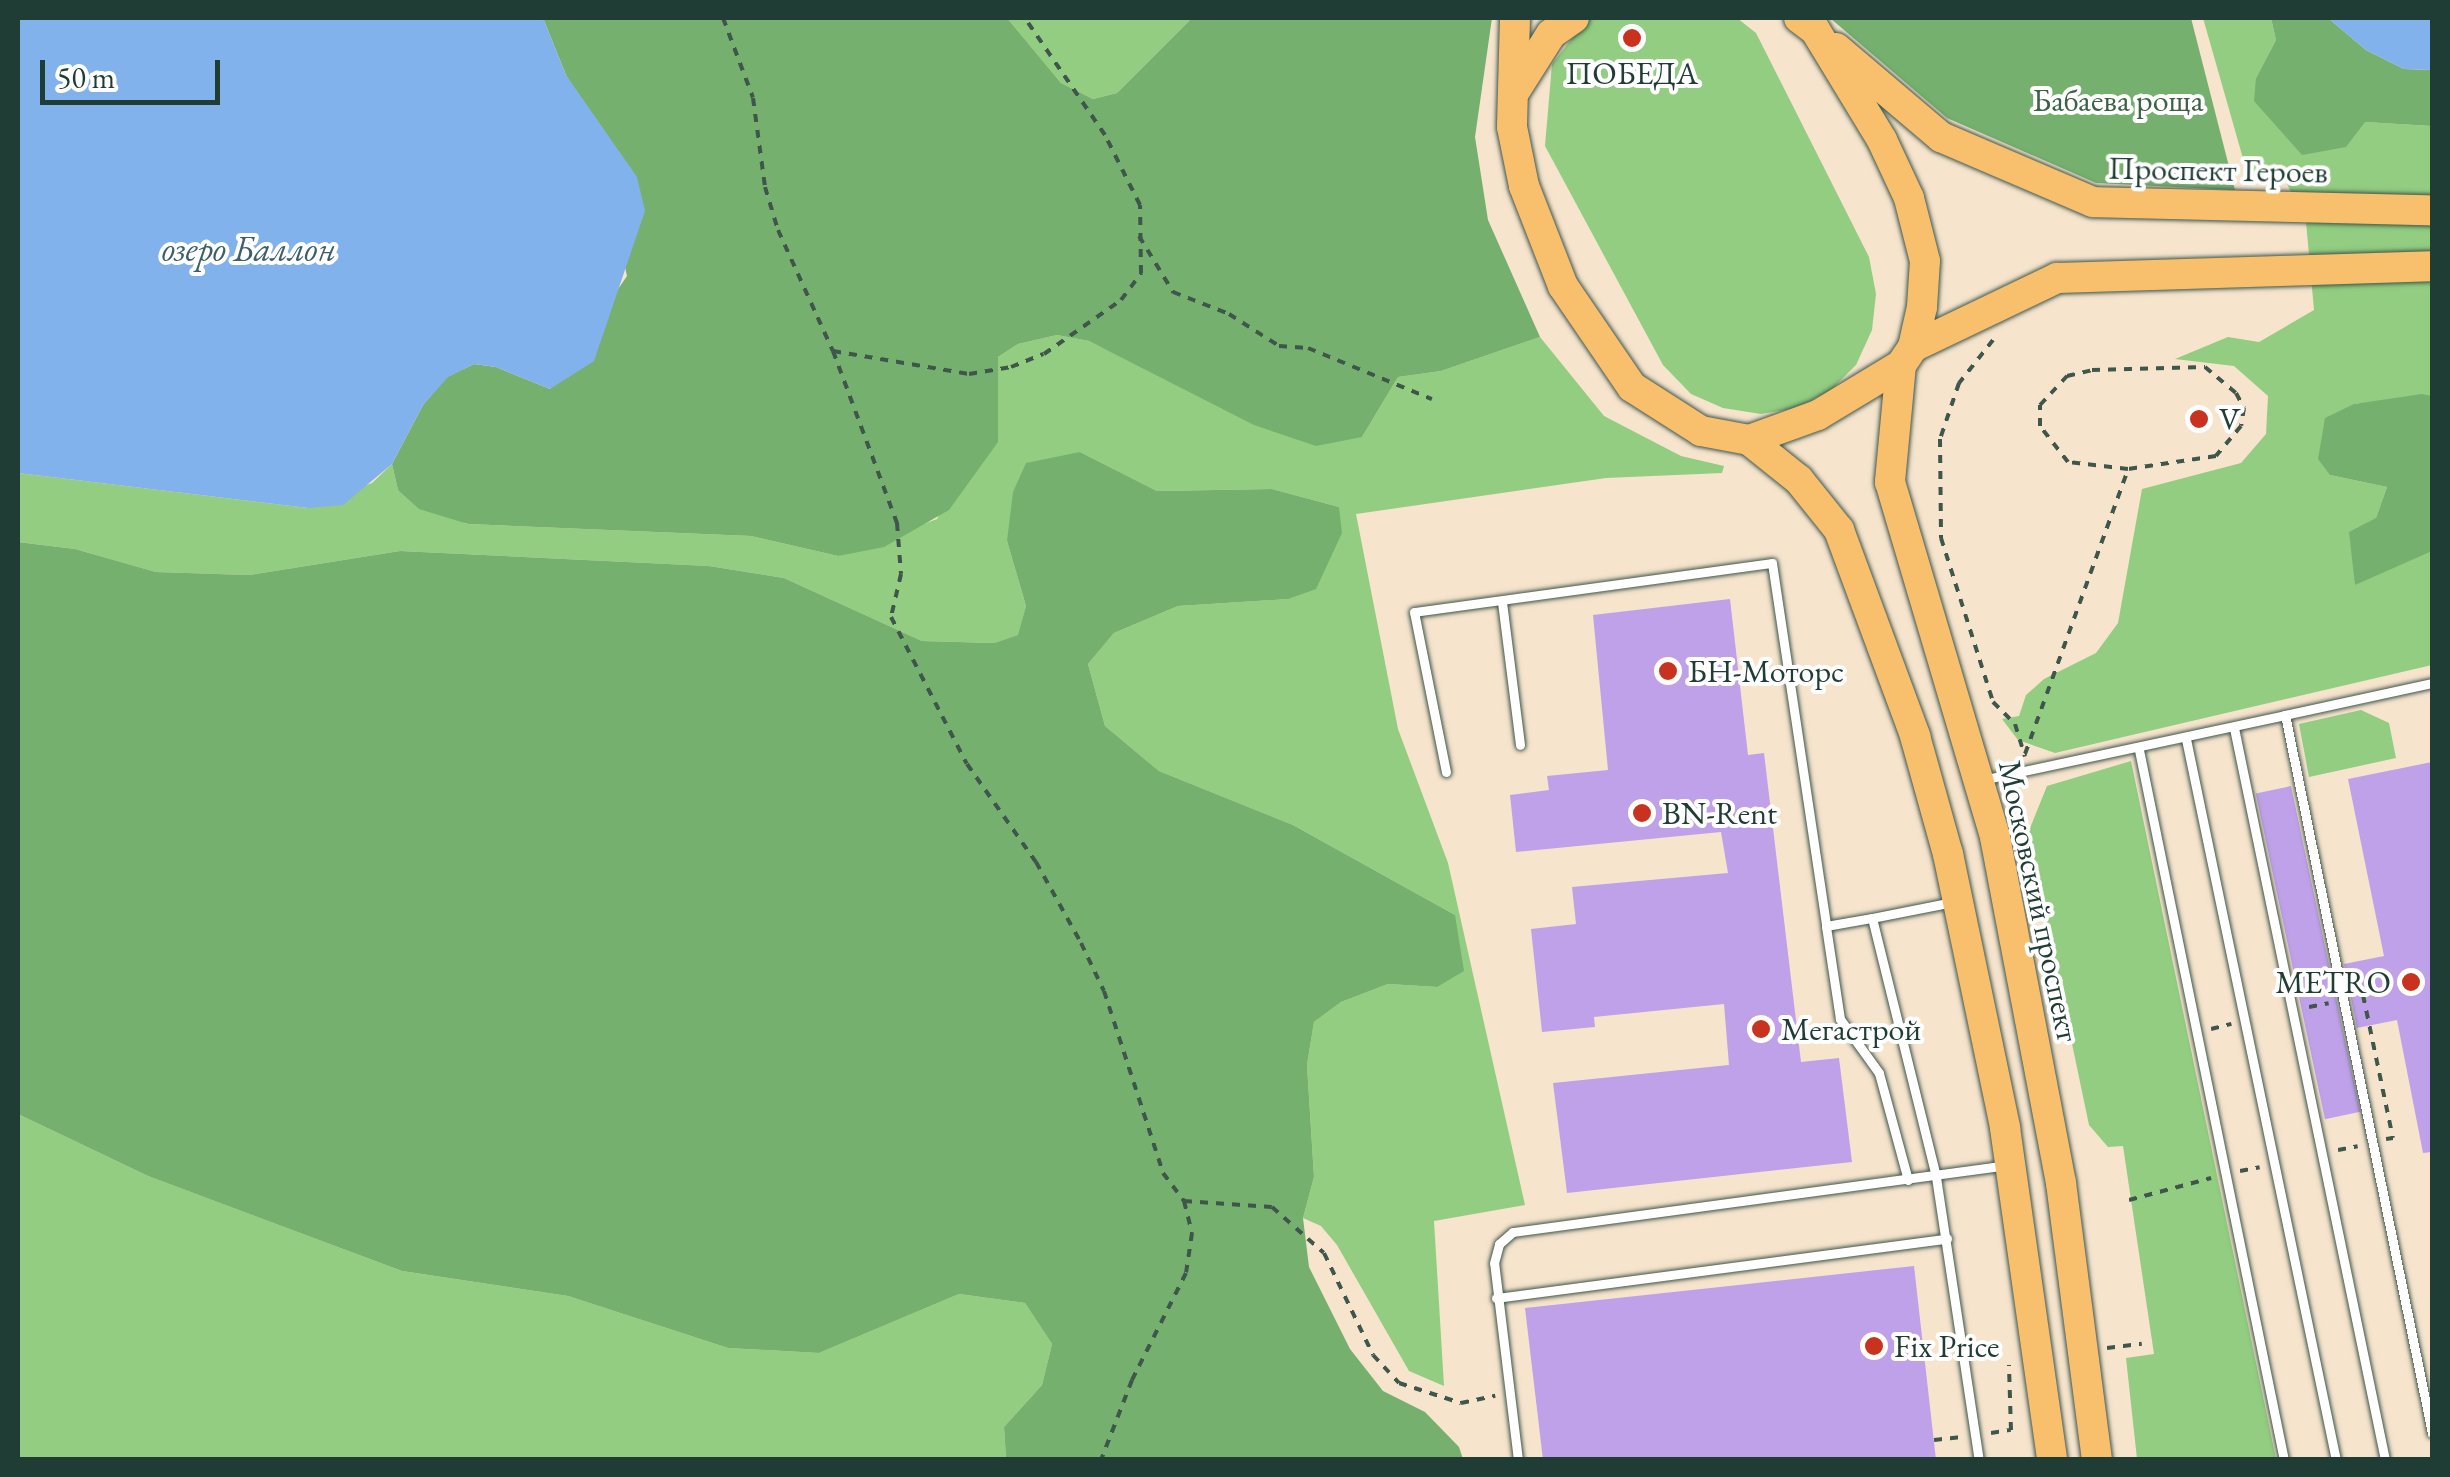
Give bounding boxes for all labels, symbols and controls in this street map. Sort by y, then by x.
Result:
marker: ПОБЕДА [1621,27,1643,49]
scale bar [45,40,225,102]
place label: ПОБЕДА [1566,54,1698,92]
text: 50 m [57,58,115,97]
park label: Бабаева роща [2033,81,2203,119]
street label: Проспект Героев [2108,149,2328,191]
water label: озеро Баллон [162,228,336,270]
place label: V [2219,400,2241,438]
marker: V [2188,408,2210,430]
place label: БН-Моторс [1688,652,1844,690]
marker: БН-Моторс [1657,660,1679,682]
street label: Московский проспект [1990,757,2088,1045]
place label: BN-Rent [1662,794,1777,832]
marker: BN-Rent [1631,802,1653,824]
place label: METRO [2275,963,2391,1001]
marker: METRO [2400,971,2422,993]
place label: Мегастрой [1781,1010,1921,1048]
marker: Мегастрой [1750,1018,1772,1040]
place label: Fix Price [1894,1327,1999,1365]
marker: Fix Price [1863,1335,1885,1357]

